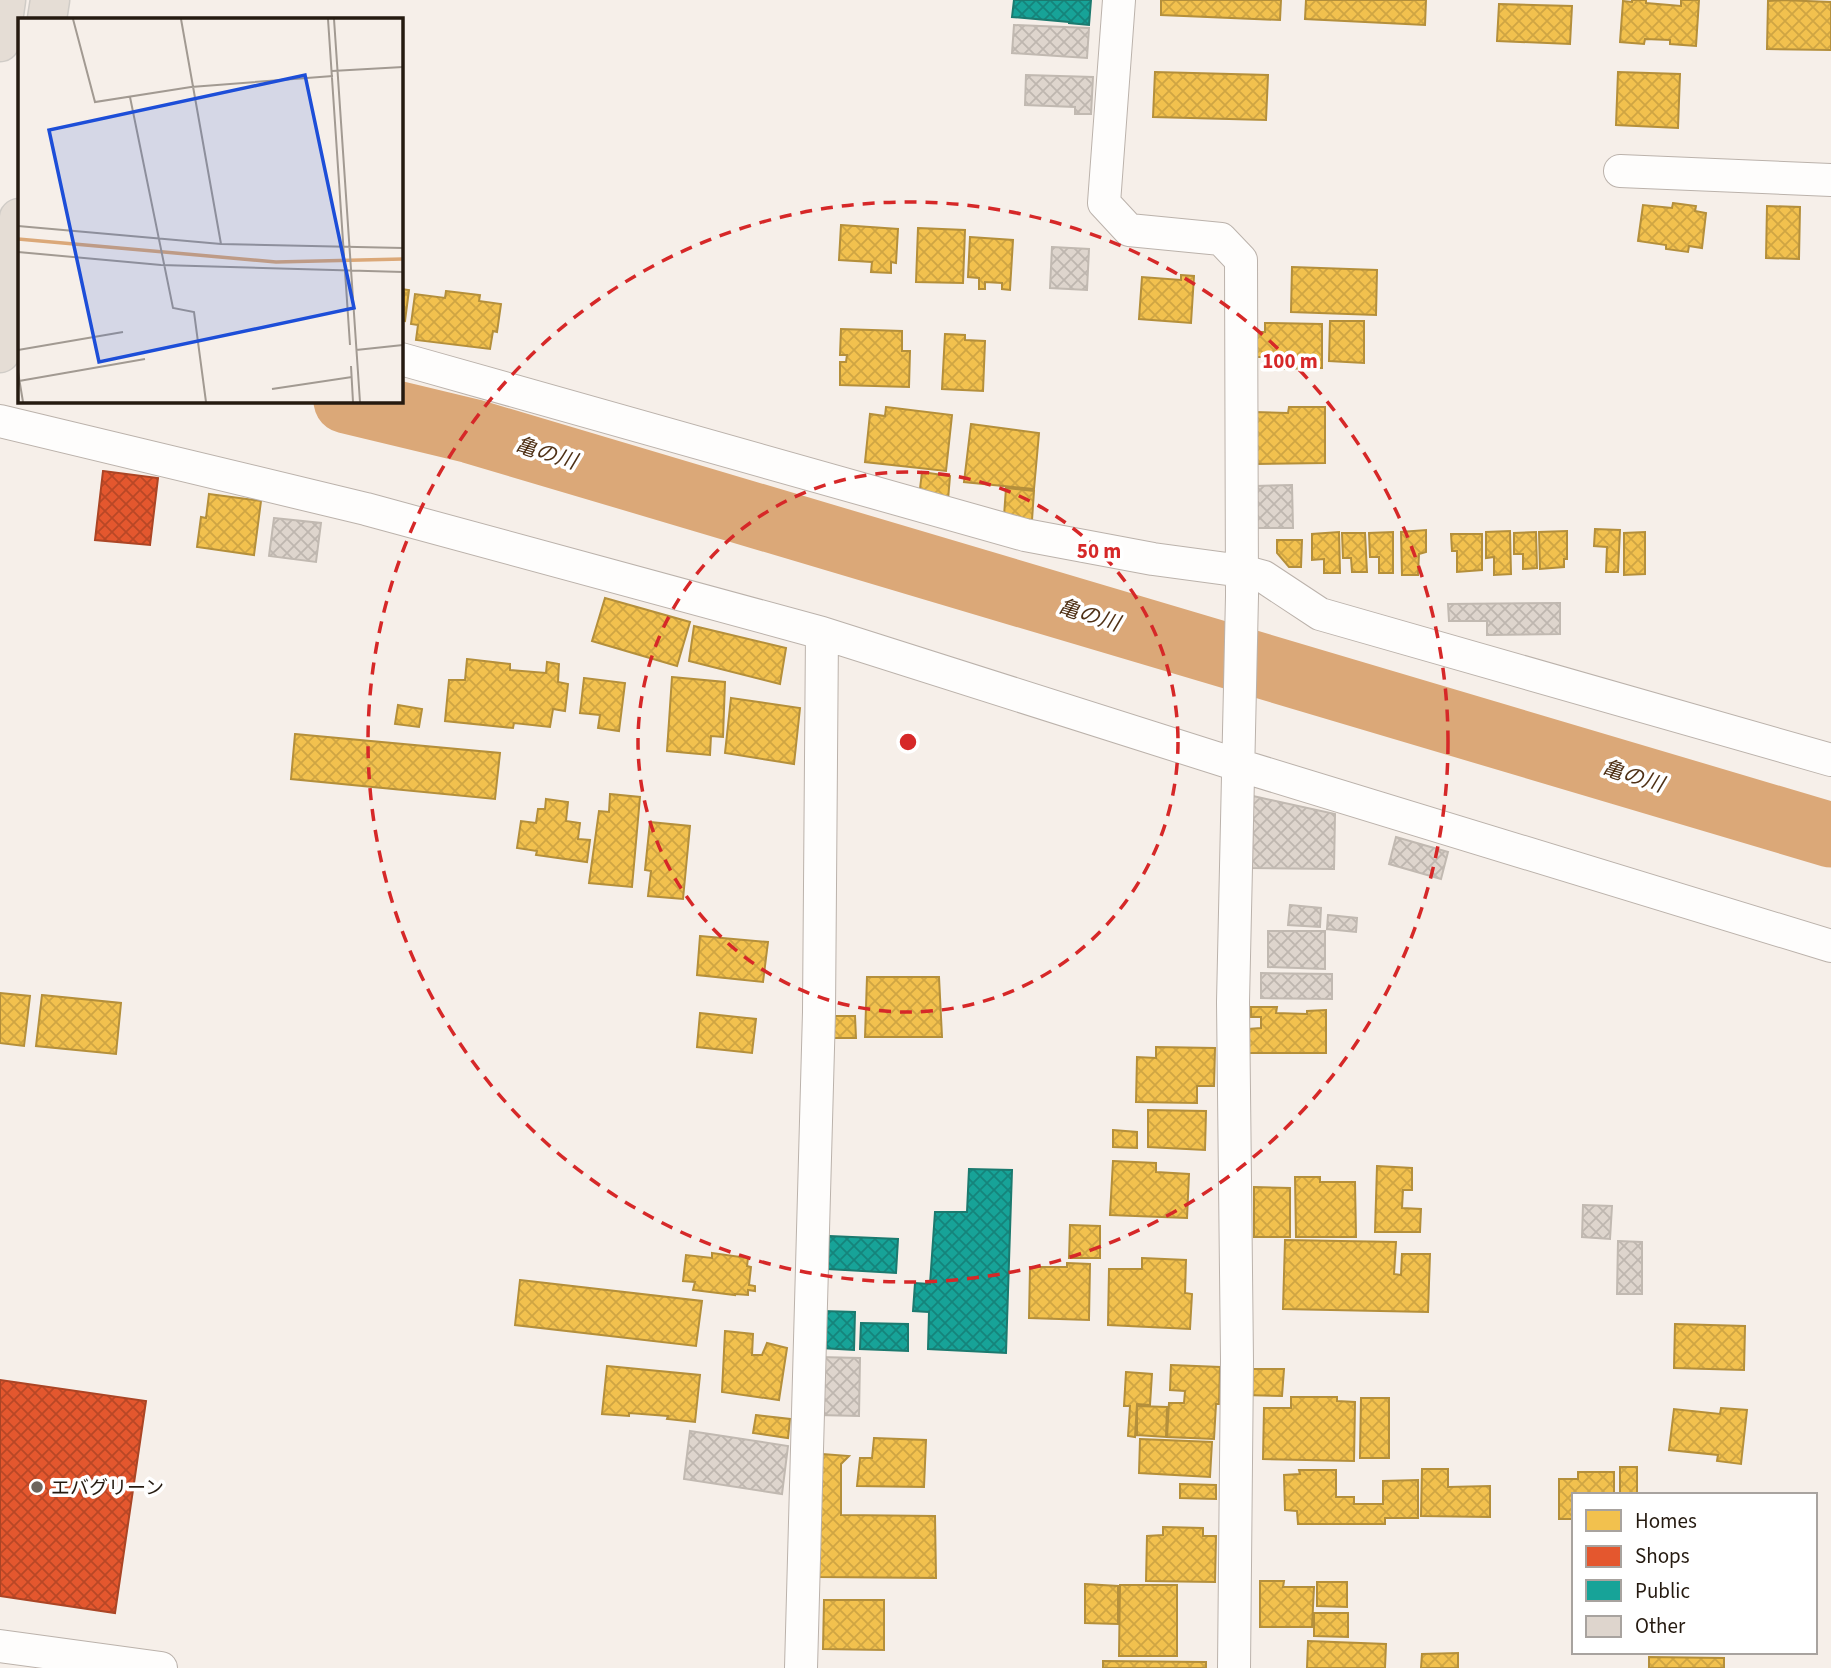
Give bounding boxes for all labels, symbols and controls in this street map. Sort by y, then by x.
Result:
inset map [18,18,402,402]
text: 100 m [1262,346,1318,376]
water label: 亀の川 [511,429,582,477]
text: 50 m [1077,536,1121,566]
water label: 亀の川 [1054,591,1125,639]
centre of rings [896,730,920,754]
water label: 亀の川 [1598,752,1669,800]
place label: エバグリーン [51,1475,164,1502]
marker: エバグリーン [29,1479,45,1495]
legend [1572,1493,1817,1654]
text: Homes [1635,1506,1697,1536]
text: Shops [1635,1541,1690,1571]
text: Public [1635,1576,1690,1606]
text: Other [1635,1611,1686,1641]

